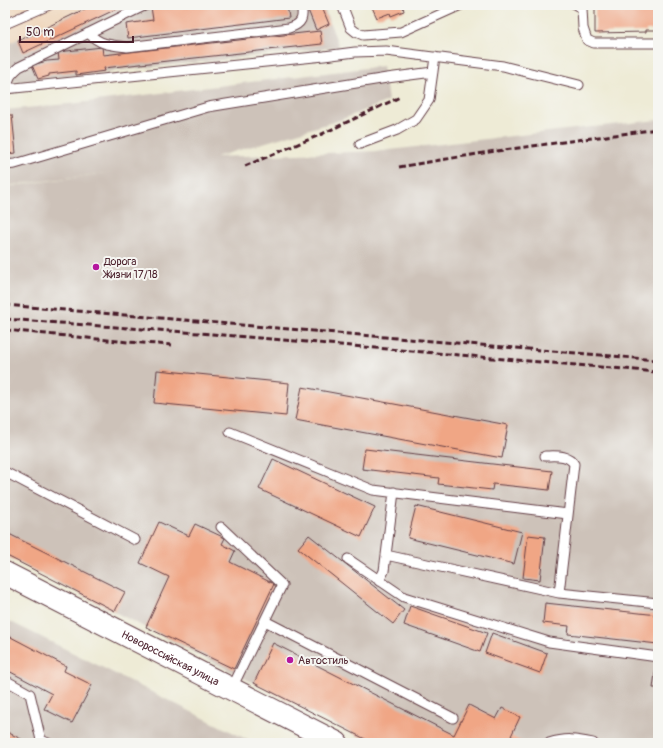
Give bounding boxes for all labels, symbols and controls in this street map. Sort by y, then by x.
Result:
scale bar [20,18,133,44]
text: 50 m [26,25,54,40]
place label: Дорога Жизни 17/18 [102,255,158,281]
marker: Дорога Жизни 17/18 [91,262,101,272]
street label: Новороссийская улица [119,627,222,688]
place label: Автостиль [298,654,349,667]
marker: Автостиль [285,655,295,665]

